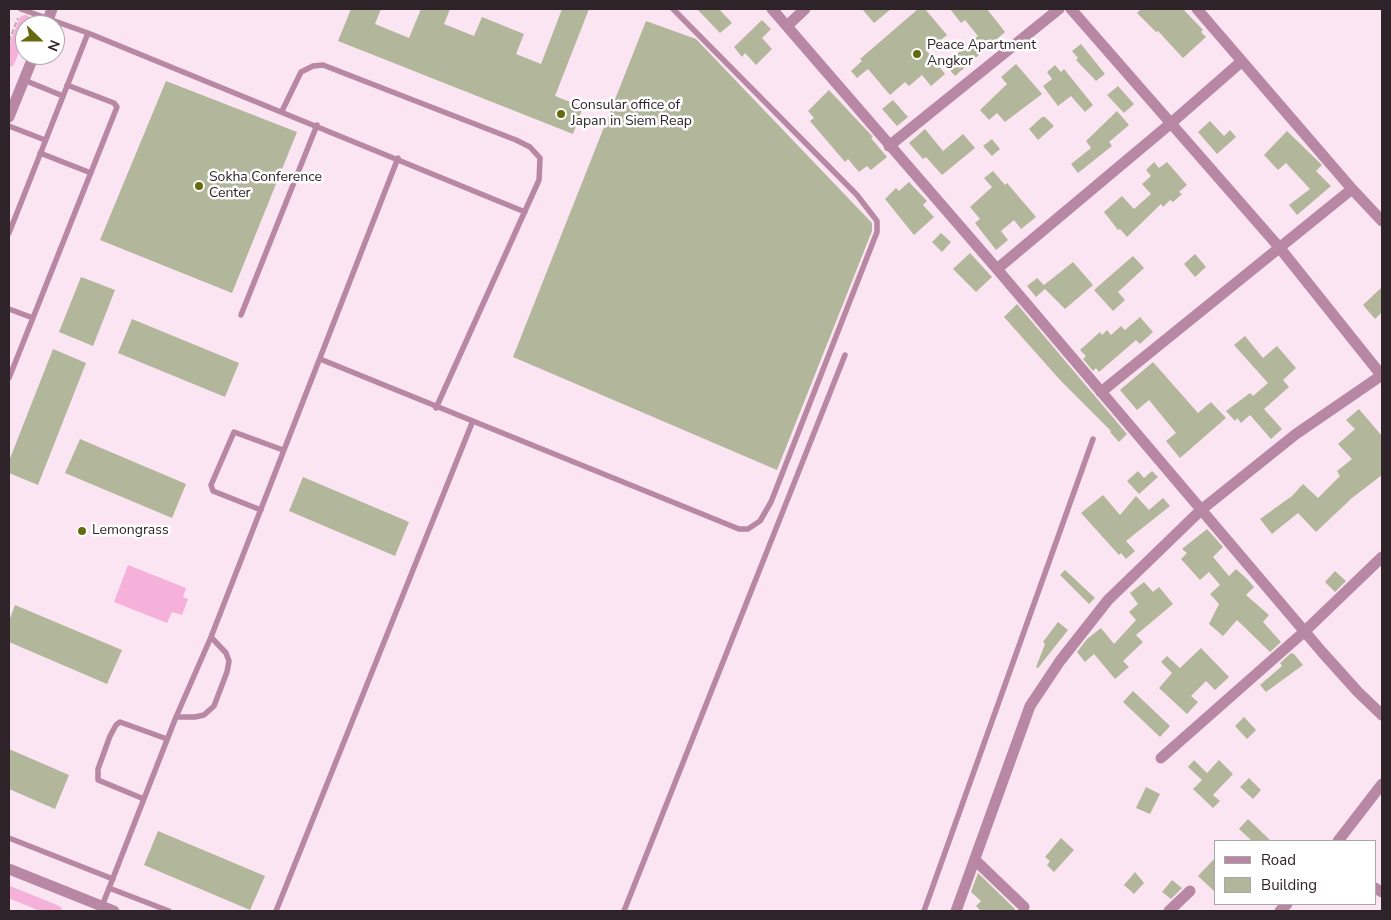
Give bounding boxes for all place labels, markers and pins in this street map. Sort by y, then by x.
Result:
place label: Peace Apartment Angkor [927,38,1036,70]
marker: Peace Apartment Angkor [911,48,923,60]
place label: Consular office of Japan in Siem Reap [571,98,692,130]
marker: Consular office of Japan in Siem Reap [555,108,567,120]
place label: Sokha Conference Center [209,170,322,202]
marker: Sokha Conference Center [193,180,205,192]
place label: Lemongrass [92,523,169,539]
marker: Lemongrass [76,525,88,537]

